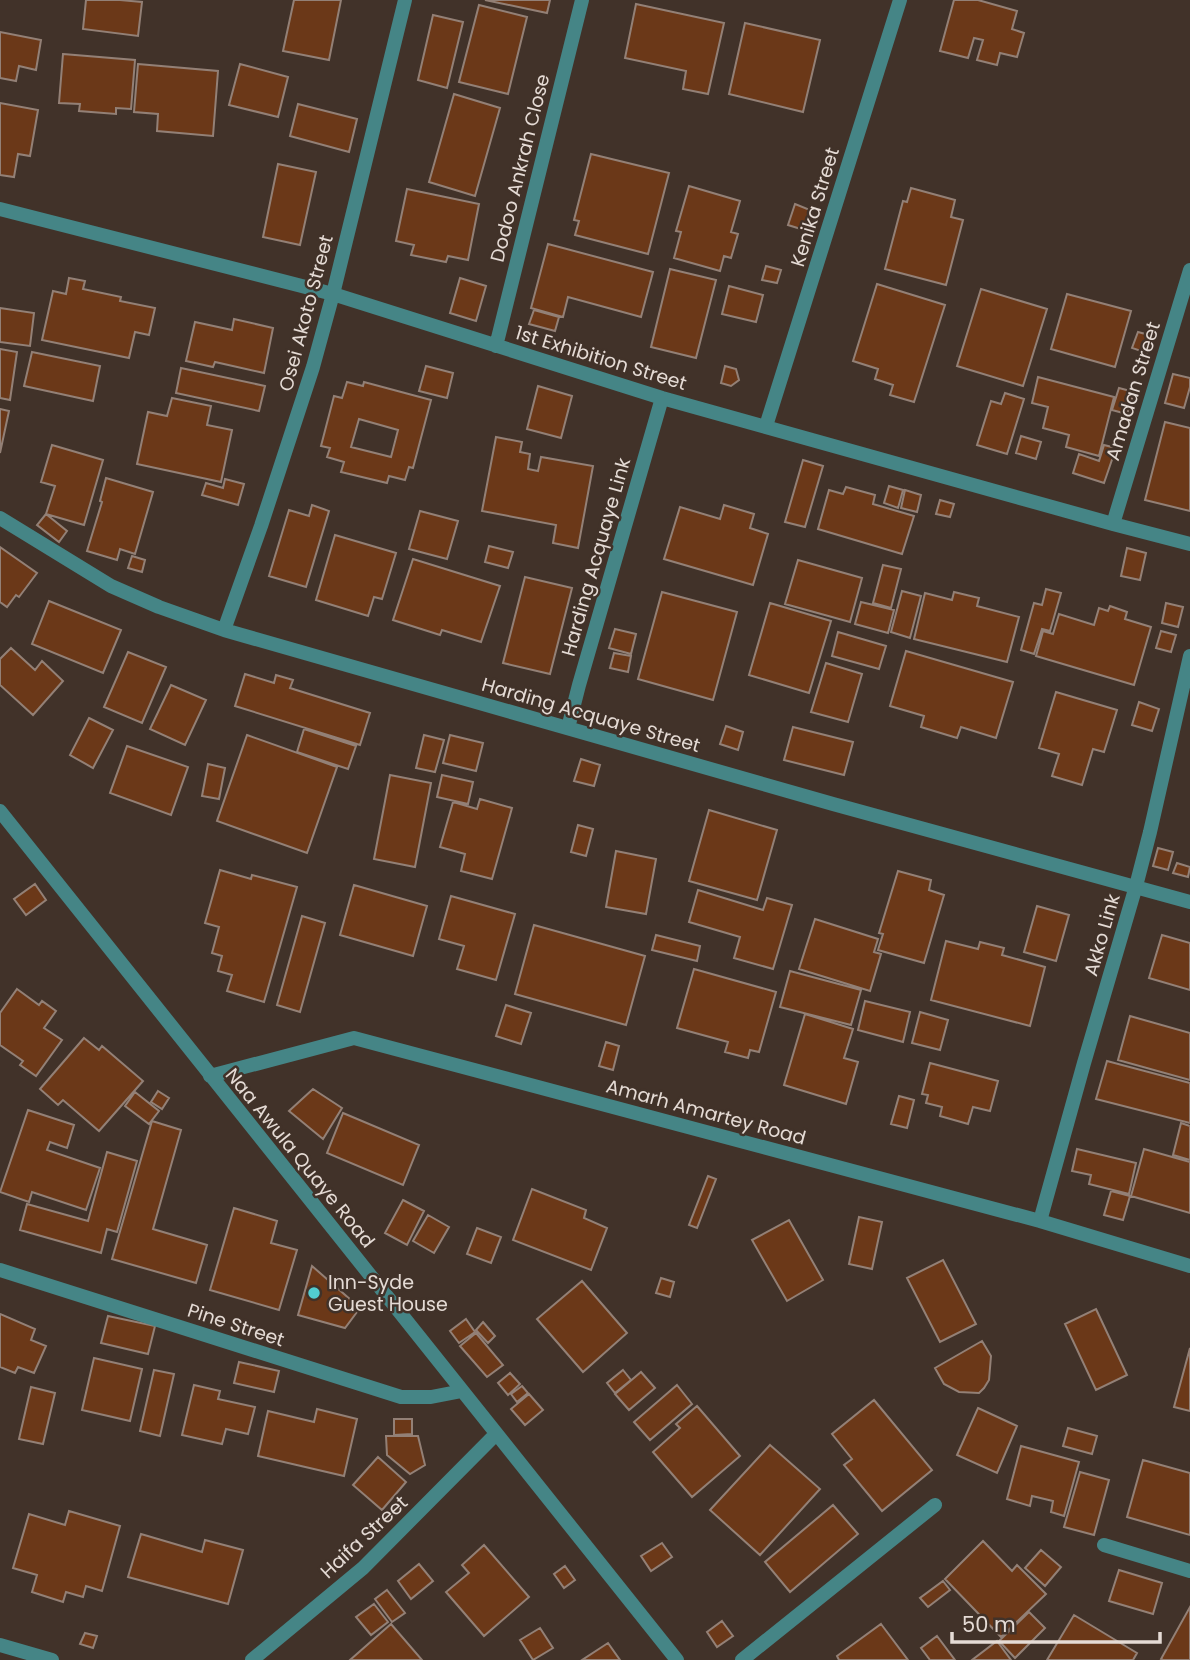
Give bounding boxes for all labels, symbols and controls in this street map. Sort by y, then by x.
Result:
street label: Dodoo Ankrah Close [484,71,556,265]
street label: Kenika Street [784,144,846,270]
street label: Osei Akoto Street [272,232,340,394]
street label: Amadan Street [1099,318,1167,464]
street label: 1st Exhibition Street [512,319,690,397]
street label: Harding Acquaye Link [555,454,637,659]
street label: Harding Acquaye Street [479,671,703,759]
street label: Akko Link [1077,890,1127,979]
street label: Naa Awula Quaye Road [219,1062,381,1254]
street label: Amarh Amartey Road [603,1072,809,1152]
place label: Inn-Syde Guest House [328,1269,448,1318]
marker: Inn-Syde Guest House [306,1285,322,1301]
street label: Pine Street [184,1297,288,1353]
street label: Haifa Street [314,1489,414,1585]
scale bar [952,1600,1160,1644]
text: 50 m [962,1610,1016,1639]

